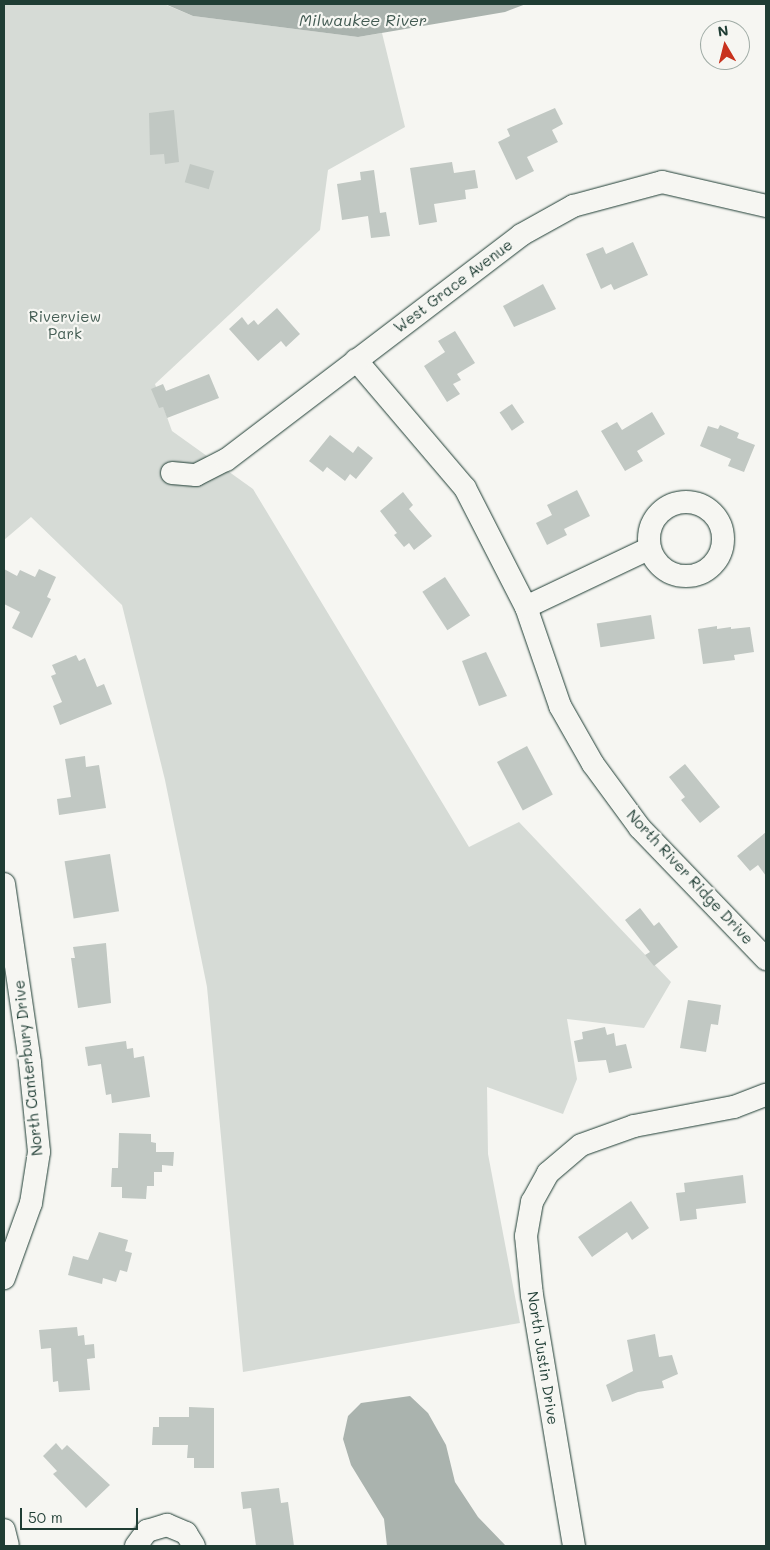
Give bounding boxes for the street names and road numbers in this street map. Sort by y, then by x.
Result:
street label: West Grace Avenue [390,235,516,337]
street label: North River Ridge Drive [623,806,757,948]
street label: North Canterbury Drive [10,979,46,1157]
street label: North Justin Drive [524,1290,562,1426]

